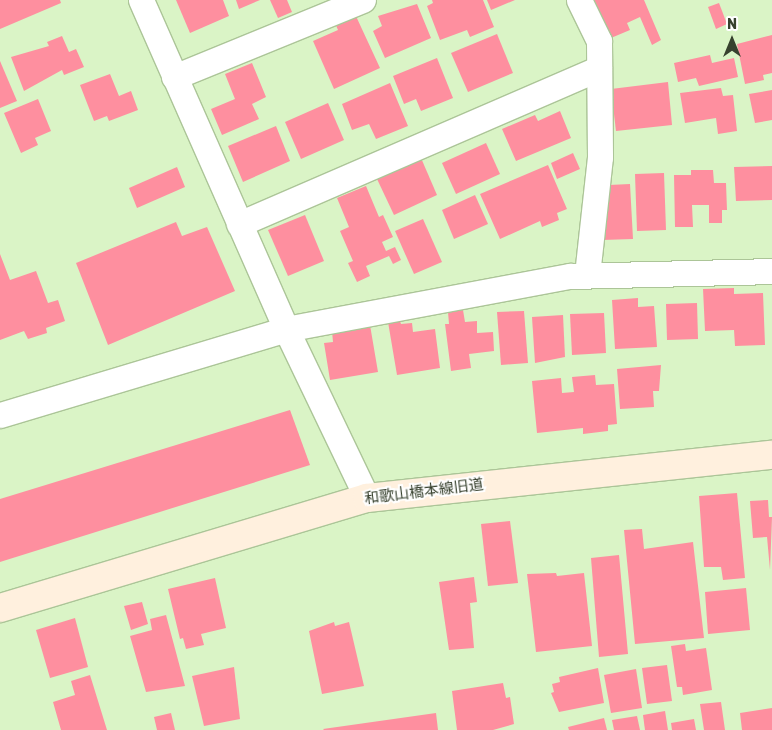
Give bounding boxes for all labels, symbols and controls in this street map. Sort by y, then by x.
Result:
north arrow [707,15,757,65]
text: N [727,16,737,33]
street label: 和歌山橋本線旧道 [363,476,485,508]

